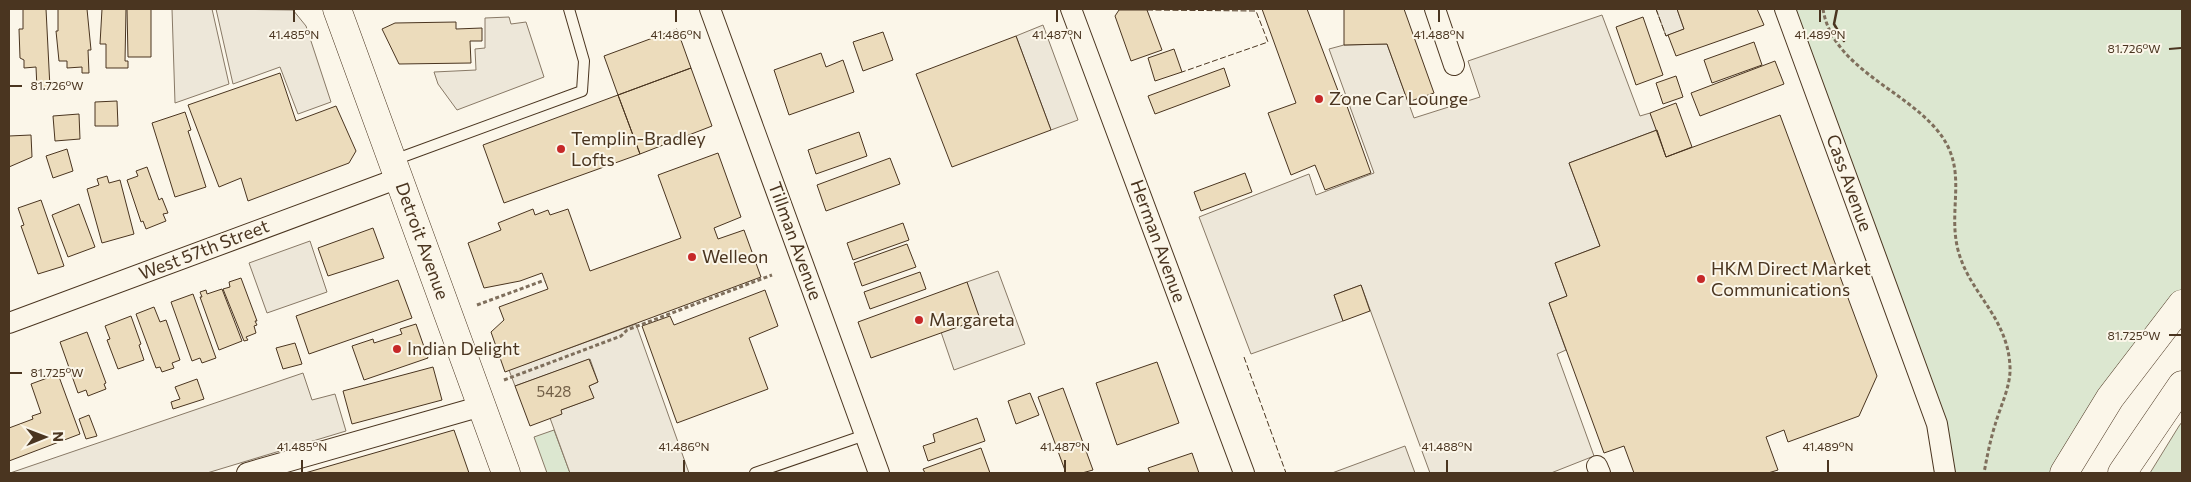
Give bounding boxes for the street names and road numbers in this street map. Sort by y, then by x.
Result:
street label: Cass Avenue [1822,131,1878,234]
street label: Herman Avenue [1127,176,1191,305]
street label: Detroit Avenue [392,179,454,302]
street label: Tillman Avenue [764,179,828,303]
street label: West 57th Street [136,214,272,284]

